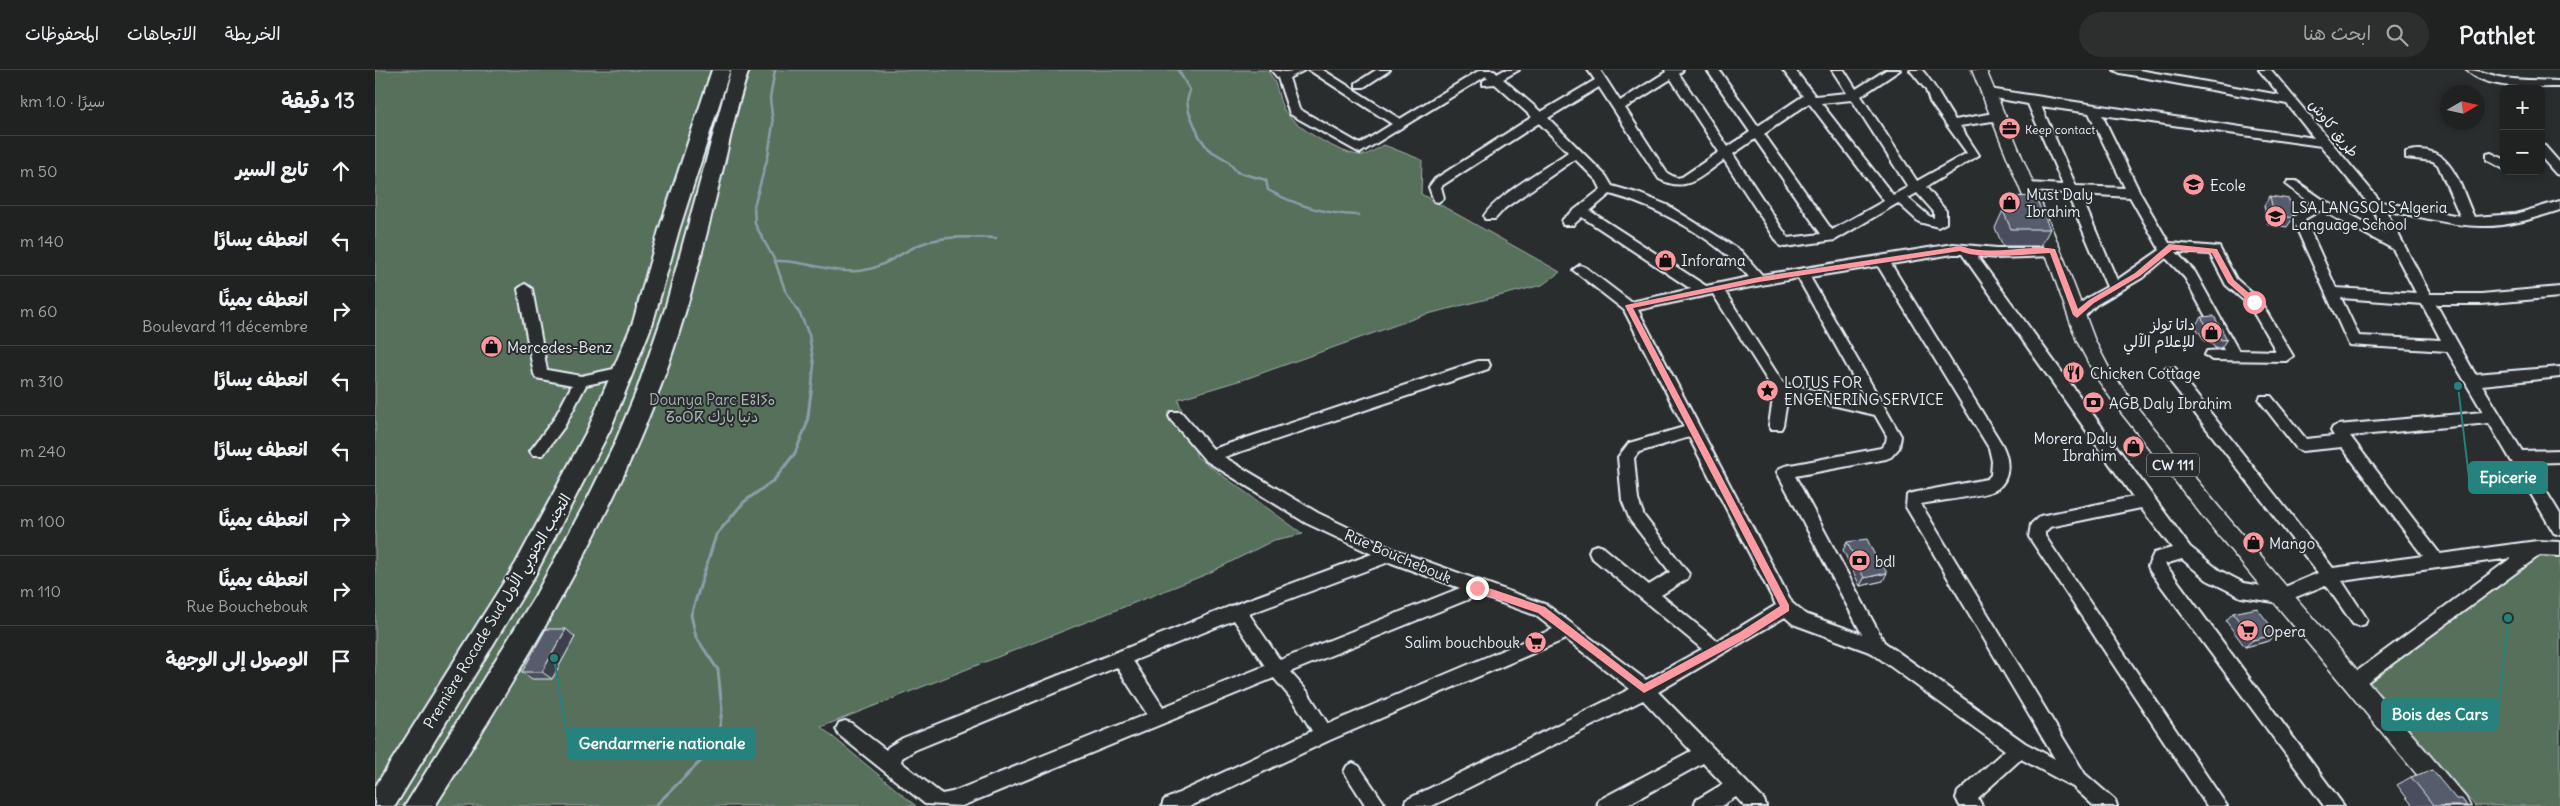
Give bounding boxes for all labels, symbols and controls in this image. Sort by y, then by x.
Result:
search box [2079,12,2429,57]
text: Pathlet [2459,20,2535,50]
text: ابحث هنا [2303,21,2371,45]
icon: search [2383,21,2411,49]
text: المحفوظات [25,22,99,45]
text: الاتجاهات [127,22,197,45]
text: الخريطة [225,22,281,45]
north arrow [2440,85,2485,130]
map controls [2500,85,2545,175]
button: + [2500,85,2545,130]
text: 13 دقيقة [281,87,355,114]
text: سيرًا · 1.0 km [20,91,105,111]
street label: طريق كاوش [2305,95,2363,161]
office icon: Keep contact [1997,117,2021,141]
place label: Keep contact [2025,122,2095,137]
button: − [2500,130,2545,175]
text: تابع السير [236,157,308,181]
icon: ahead [327,157,355,185]
text: 50 m [20,161,58,181]
school or university icon: Ecole [2182,173,2206,197]
place label: Ecole [2210,176,2246,195]
place label: Must Daly Ibrahim [2026,185,2093,221]
shop icon: Must Daly Ibrahim [1998,191,2022,215]
place label: LSA LANGSOLS Algeria Language School [2291,198,2448,234]
school or university icon: LSA LANGSOLS Algeria Language School [2263,204,2287,228]
text: انعطف يسارًا [214,227,308,251]
icon: left [327,227,355,255]
text: 140 m [20,231,64,251]
shop icon: Inforama [1653,248,1677,272]
place label: Inforama [1681,251,1746,270]
text: انعطف يمينًا [219,287,308,311]
route start [2243,291,2266,314]
icon: right [327,297,355,325]
text: 60 m [20,301,58,321]
place label: داتا تولز للإعلام الآلي [2123,315,2195,355]
text: Boulevard 11 décembre [142,316,308,336]
shop icon: داتا تولز للإعلام الآلي [2199,321,2223,345]
shop icon: Mercedes-Benz [479,335,503,359]
place label: Mercedes-Benz [507,338,612,357]
restaurant icon: Chicken Cottage [2062,361,2086,385]
place label: Chicken Cottage [2090,364,2201,383]
text: انعطف يسارًا [214,367,308,391]
icon: left [327,367,355,395]
text: 310 m [20,371,64,391]
place label: LOTUS FOR ENGENERING SERVICE [1784,373,1944,409]
place icon: LOTUS FOR ENGENERING SERVICE [1756,379,1780,403]
park label: Dounya Parc ⴹⵓⵏⵢⴰ ⵒⴰⵔⴽ دنيا بارك [649,390,775,426]
bank icon: AGB Daly Ibrahim [2081,391,2105,415]
place label: AGB Daly Ibrahim [2109,394,2232,413]
place label: Morera Daly Ibrahim [2034,429,2117,465]
shop icon: Morera Daly Ibrahim [2121,435,2145,459]
text: انعطف يسارًا [214,437,308,461]
icon: left [327,437,355,465]
text: 240 m [20,441,66,461]
road number: CW 111 [2147,454,2199,476]
callout: Epicerie [2469,462,2547,493]
text: Epicerie [2479,467,2537,488]
street label: Première Rocade Sud التجنب الجنوبي الأول [419,490,578,734]
text: انعطف يمينًا [219,507,308,531]
icon: right [327,507,355,535]
text: 100 m [20,511,65,531]
street label: Rue Bouchebouk [1342,525,1455,587]
shop icon: Mango [2241,531,2265,555]
place label: Mango [2269,534,2315,553]
bank icon: bdl [1847,549,1871,573]
place label: bdl [1875,552,1895,571]
text: انعطف يمينًا [219,567,308,591]
icon: right [327,577,355,605]
route end [1466,577,1489,600]
text: 110 m [20,581,61,601]
text: Rue Bouchebouk [186,596,308,616]
supermarket icon: Opera [2235,619,2259,643]
place label: Opera [2263,622,2306,641]
supermarket icon: Salim bouchbouk [1524,630,1548,654]
place label: Salim bouchbouk [1405,633,1520,652]
text: الوصول إلى الوجهة [165,647,308,671]
icon: arrive [327,647,355,675]
callout: Bois des Cars [2382,699,2498,730]
text: Bois des Cars [2392,704,2488,724]
callout: Gendarmerie nationale [568,728,755,759]
text: Gendarmerie nationale [579,733,746,753]

